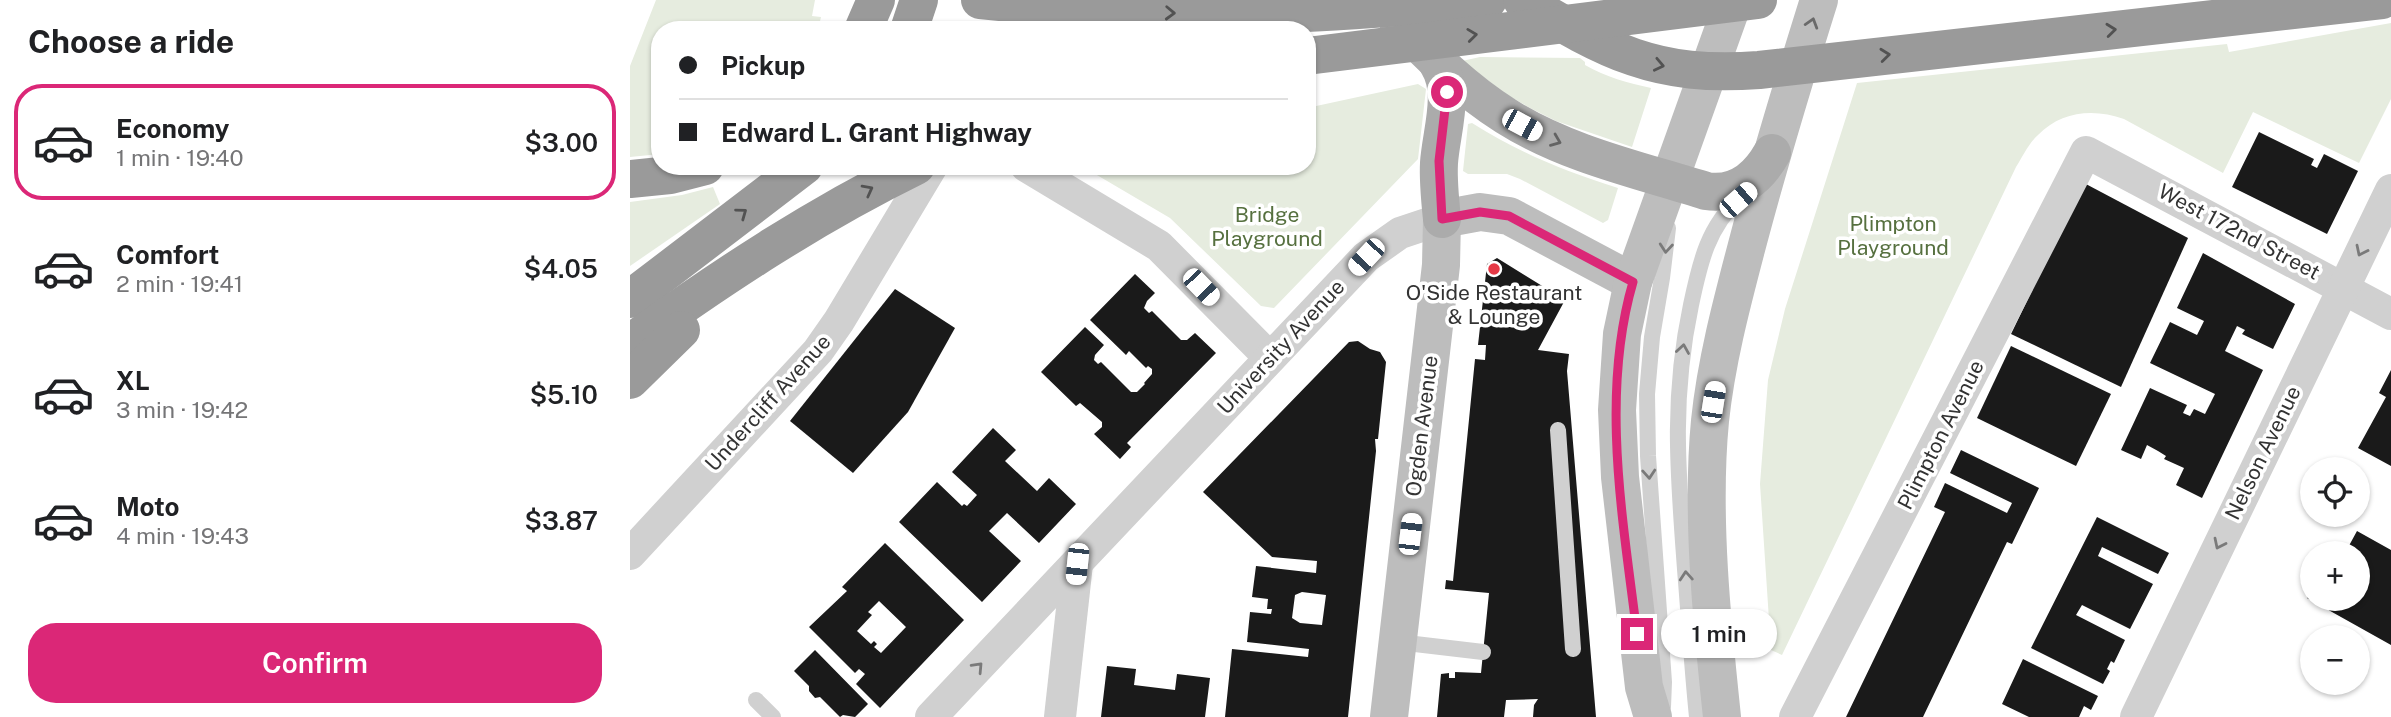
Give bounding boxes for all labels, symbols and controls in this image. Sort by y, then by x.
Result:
one-way arrow [1165,6,1176,21]
one-way arrow [1804,17,1818,29]
text: Choose a ride [28,23,234,60]
one-way arrow [2106,23,2117,38]
one-way arrow [1466,28,1478,43]
one-way arrow [1879,48,1891,63]
text: Pickup [721,50,805,81]
one-way arrow [1653,56,1665,71]
route start [1431,76,1463,108]
car [1499,106,1546,144]
icon: car [32,111,95,174]
text: Economy [116,113,229,144]
text: Edward L. Grant Highway [721,117,1032,148]
text: $3.00 [525,127,598,158]
one-way arrow [1549,133,1561,147]
text: 1 min · 19:40 [116,144,244,171]
car [1716,178,1761,222]
street label: West 172nd Street [2154,178,2324,285]
one-way arrow [861,185,873,199]
park label: Bridge Playground [1211,202,1323,251]
one-way arrow [734,209,747,221]
park label: Plimpton Playground [1837,211,1949,260]
car [1344,234,1389,280]
icon: car [32,237,95,300]
text: Comfort [116,239,219,270]
one-way arrow [1659,243,1674,254]
one-way arrow [2356,244,2370,256]
text: $4.05 [524,253,598,284]
marker: O'Side Restaurant & Lounge [1486,261,1502,277]
car [1179,265,1224,309]
text: 2 min · 19:41 [116,270,243,297]
street label: University Avenue [1212,274,1349,419]
place label: O'Side Restaurant & Lounge [1406,280,1582,329]
street label: Undercliff Avenue [700,329,836,476]
one-way arrow [1675,343,1690,355]
street label: Ogden Avenue [1400,354,1443,498]
street label: Plimpton Avenue [1892,356,1989,514]
icon: car [32,363,95,426]
text: XL [116,365,150,396]
text: $5.10 [530,379,598,410]
car [1700,380,1727,424]
street label: Nelson Avenue [2219,382,2306,524]
text: 3 min · 19:42 [116,396,248,423]
map controls [2300,457,2370,695]
button: locate [2300,457,2370,527]
one-way arrow [1641,469,1656,480]
icon: car [32,489,95,552]
text: Moto [116,491,179,522]
text: $3.87 [525,505,598,536]
car [1398,512,1423,556]
text: 4 min · 19:43 [116,522,249,549]
one-way arrow [2214,537,2228,549]
button: + [2300,541,2370,611]
car [1065,542,1090,586]
one-way arrow [1679,570,1694,581]
callout: 1 min [1662,610,1777,658]
route end [1621,618,1653,650]
text: 1 min [1692,620,1746,647]
button: Confirm [28,623,602,703]
button: − [2300,625,2370,695]
one-way arrow [970,663,982,676]

